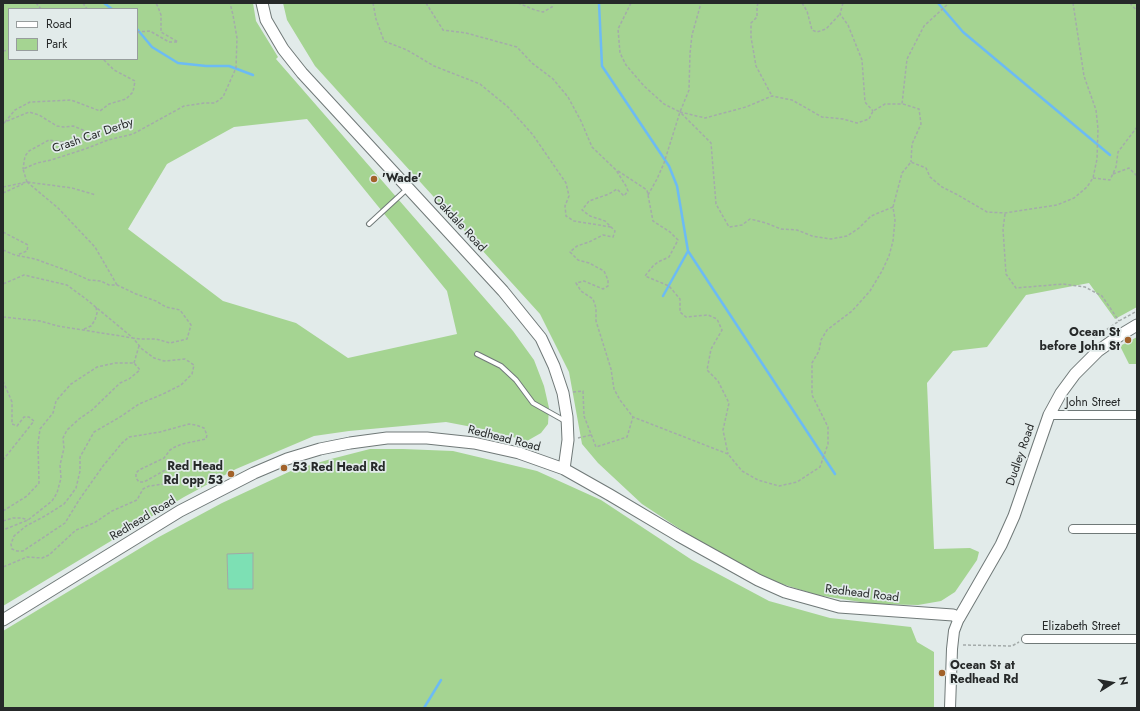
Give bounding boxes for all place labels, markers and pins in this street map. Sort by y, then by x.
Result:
place label: 'Wade' [382,172,421,186]
marker: 'Wade' [369,174,379,184]
place label: Ocean St before John St [1040,326,1120,354]
marker: Ocean St before John St [1123,335,1133,345]
place label: Red Head Rd opp 53 [164,460,223,488]
place label: 53 Red Head Rd [292,461,385,475]
marker: 53 Red Head Rd [279,463,289,473]
marker: Red Head Rd opp 53 [226,469,236,479]
place label: Ocean St at Redhead Rd [950,659,1018,687]
marker: Ocean St at Redhead Rd [937,668,947,678]

